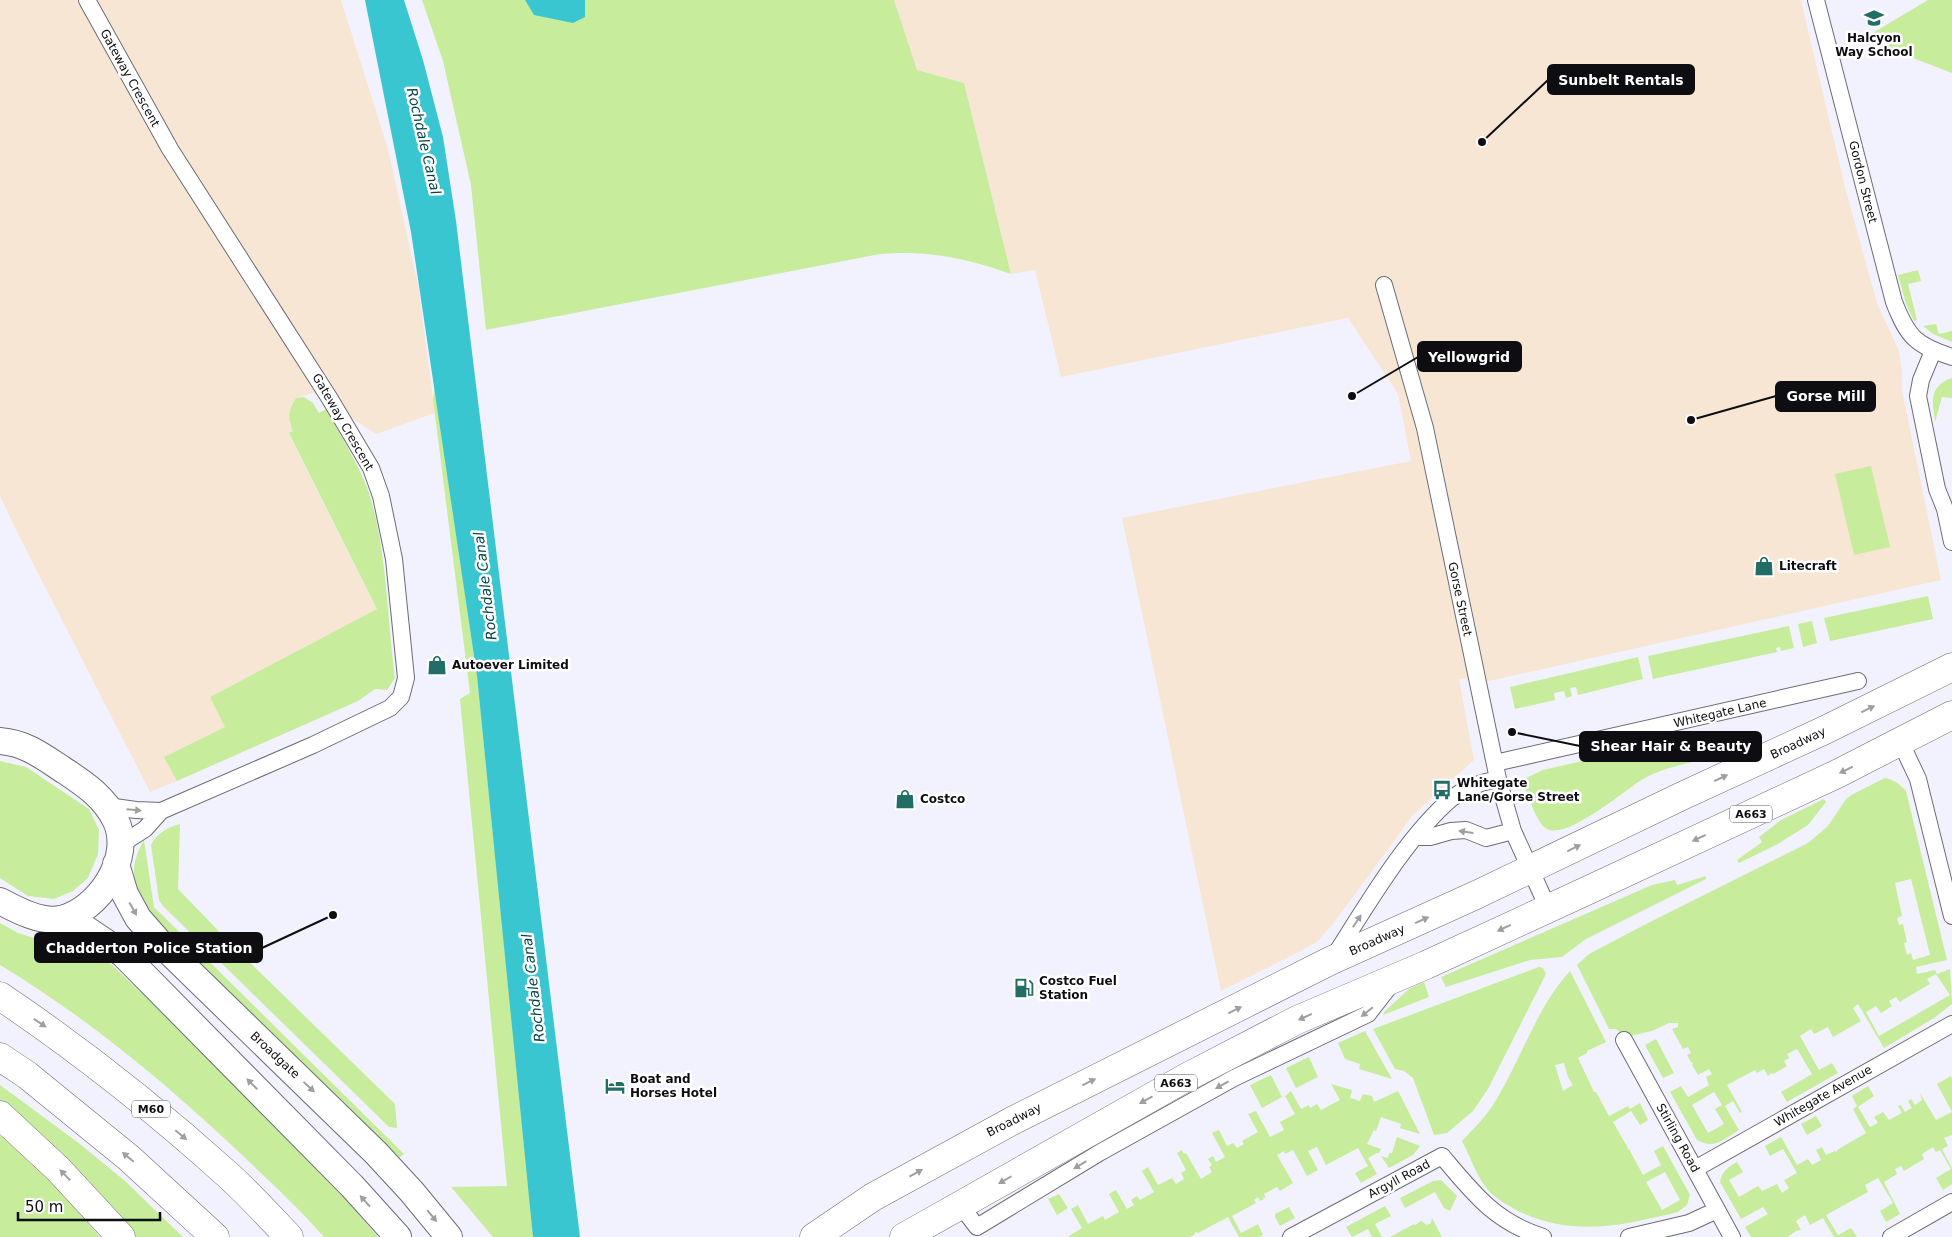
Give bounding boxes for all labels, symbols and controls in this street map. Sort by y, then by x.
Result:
school or university icon: Halcyon Way School [1863,7,1885,29]
street label: Gateway Crescent [97,27,163,130]
place label: Halcyon Way School [1835,31,1913,59]
callout: Sunbelt Rentals [1548,65,1694,94]
text: Sunbelt Rentals [1558,72,1684,88]
water label: Rochdale Canal [404,86,444,196]
street label: Gordon Street [1846,139,1880,225]
callout: Yellowgrid [1418,342,1521,371]
text: Yellowgrid [1427,349,1510,365]
street label: Gateway Crescent [309,371,377,473]
callout: Gorse Mill [1776,382,1875,411]
text: Gorse Mill [1786,388,1866,404]
water label: Rochdale Canal [470,531,500,641]
shop icon: Litecraft [1753,555,1775,577]
place label: Litecraft [1779,559,1837,573]
street label: Gorse Street [1445,561,1475,638]
shop icon: Autoever Limited [426,654,448,676]
place label: Autoever Limited [452,658,569,672]
street label: Whitegate Lane [1672,696,1768,730]
one-way arrow [1861,705,1875,713]
street label: Broadway [1768,724,1828,762]
callout: Shear Hair & Beauty [1580,732,1761,761]
text: Shear Hair & Beauty [1591,738,1752,754]
one-way arrow [1839,766,1853,774]
one-way arrow [1714,774,1728,782]
place label: Whitegate Lane/Gorse Street [1457,776,1580,804]
bus stop icon: Whitegate Lane/Gorse Street [1431,779,1453,801]
shop icon: Costco [894,788,916,810]
place label: Costco [920,792,965,806]
one-way arrow [126,806,142,814]
road number: A663 [1730,806,1772,822]
one-way arrow [1458,828,1474,836]
one-way arrow [1692,835,1706,843]
one-way arrow [1567,844,1581,852]
one-way arrow [129,902,138,916]
one-way arrow [1352,914,1362,928]
one-way arrow [1415,915,1429,923]
street label: Broadway [1347,922,1407,958]
one-way arrow [1497,925,1511,933]
callout: Chadderton Police Station [35,933,262,962]
water label: Rochdale Canal [518,933,548,1043]
text: Chadderton Police Station [46,940,252,956]
place label: Costco Fuel Station [1039,974,1117,1002]
fuel station icon: Costco Fuel Station [1013,977,1035,999]
one-way arrow [1228,1006,1242,1014]
one-way arrow [1360,1007,1373,1018]
one-way arrow [1298,1013,1312,1021]
one-way arrow [33,1018,47,1028]
street label: Broadgate [247,1029,303,1081]
street label: Whitegate Avenue [1772,1062,1874,1130]
place label: Boat and Horses Hotel [630,1072,717,1100]
road number: A663 [1155,1074,1197,1092]
hotel icon: Boat and Horses Hotel [604,1075,626,1097]
one-way arrow [246,1078,258,1090]
one-way arrow [1082,1078,1097,1087]
one-way arrow [302,1081,314,1093]
one-way arrow [1214,1081,1229,1089]
one-way arrow [1139,1095,1152,1104]
road number: M60 [132,1100,170,1118]
street label: Broadway [984,1100,1044,1140]
street label: Stirling Road [1653,1101,1703,1175]
one-way arrow [175,1129,187,1141]
one-way arrow [122,1151,134,1163]
street label: Argyll Road [1366,1157,1432,1201]
one-way arrow [1074,1160,1087,1169]
one-way arrow [909,1169,923,1177]
one-way arrow [59,1170,71,1182]
one-way arrow [998,1176,1011,1185]
scale bar [18,1190,160,1222]
one-way arrow [359,1195,371,1207]
text: 50 m [25,1198,63,1216]
one-way arrow [426,1209,437,1222]

